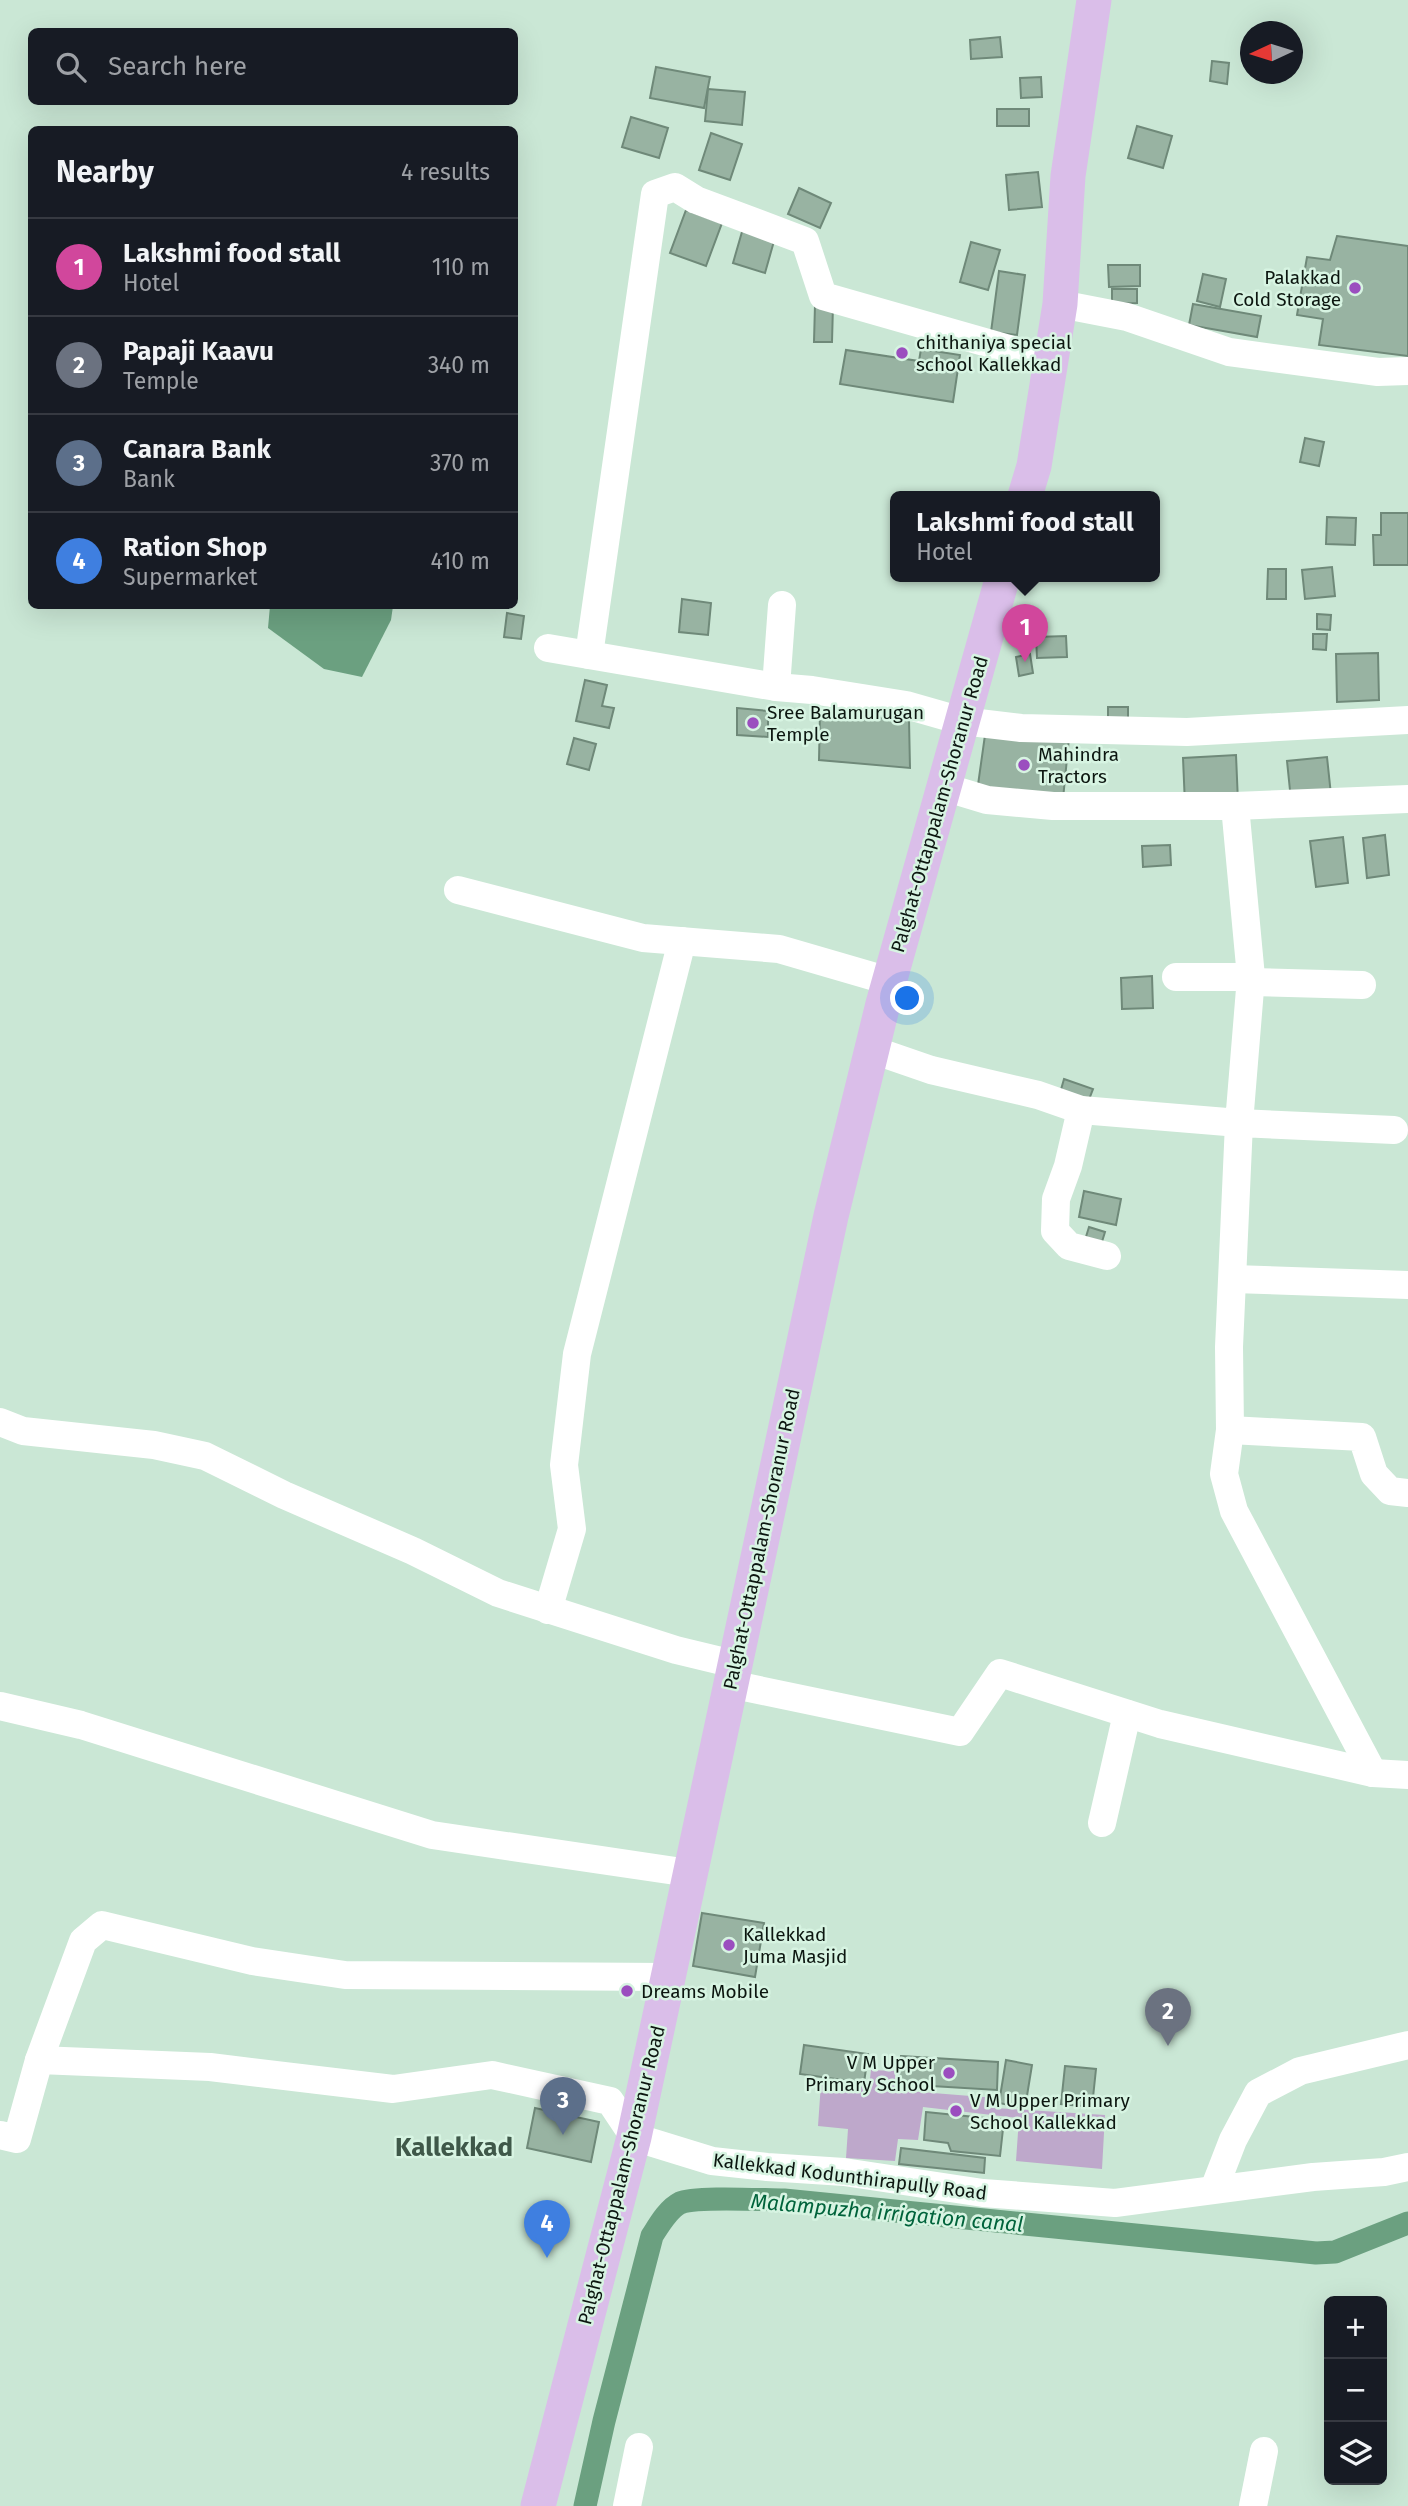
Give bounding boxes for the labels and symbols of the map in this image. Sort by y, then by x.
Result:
north arrow [1240,21,1303,84]
place label: Palakkad Cold Storage [1233,266,1341,311]
marker: Palakkad Cold Storage [1347,280,1363,296]
place label: chithaniya special school Kallekkad [916,331,1072,376]
marker: chithaniya special school Kallekkad [894,345,910,361]
pin: 1 [1002,604,1048,662]
street label: Palghat-Ottappalam-Shoranur Road [886,653,993,955]
place label: Sree Balamurugan Temple [767,701,924,746]
marker: Sree Balamurugan Temple [745,715,761,731]
place label: Mahindra Tractors [1038,743,1119,788]
marker: Mahindra Tractors [1016,757,1032,773]
your location [890,981,924,1015]
street label: Palghat-Ottappalam-Shoranur Road [718,1386,805,1692]
place label: Kallekkad Juma Masjid [743,1923,847,1968]
marker: Kallekkad Juma Masjid [721,1937,737,1953]
place label: Dreams Mobile [641,1980,769,2003]
marker: Dreams Mobile [619,1983,635,1999]
pin: 2 [1145,1988,1191,2046]
street label: Palghat-Ottappalam-Shoranur Road [573,2023,670,2327]
place label: V M Upper Primary School [805,2051,936,2096]
marker: V M Upper Primary School [941,2065,957,2081]
pin: 3 [540,2077,586,2135]
place label: V M Upper Primary School Kallekkad [970,2089,1131,2134]
marker: V M Upper Primary School Kallekkad [948,2103,964,2119]
district label: Kallekkad [395,2132,513,2163]
street label: Kallekkad Kodunthirapully Road [712,2148,988,2205]
water label: Malampuzha irrigation canal [750,2188,1024,2238]
pin: 4 [524,2200,570,2258]

